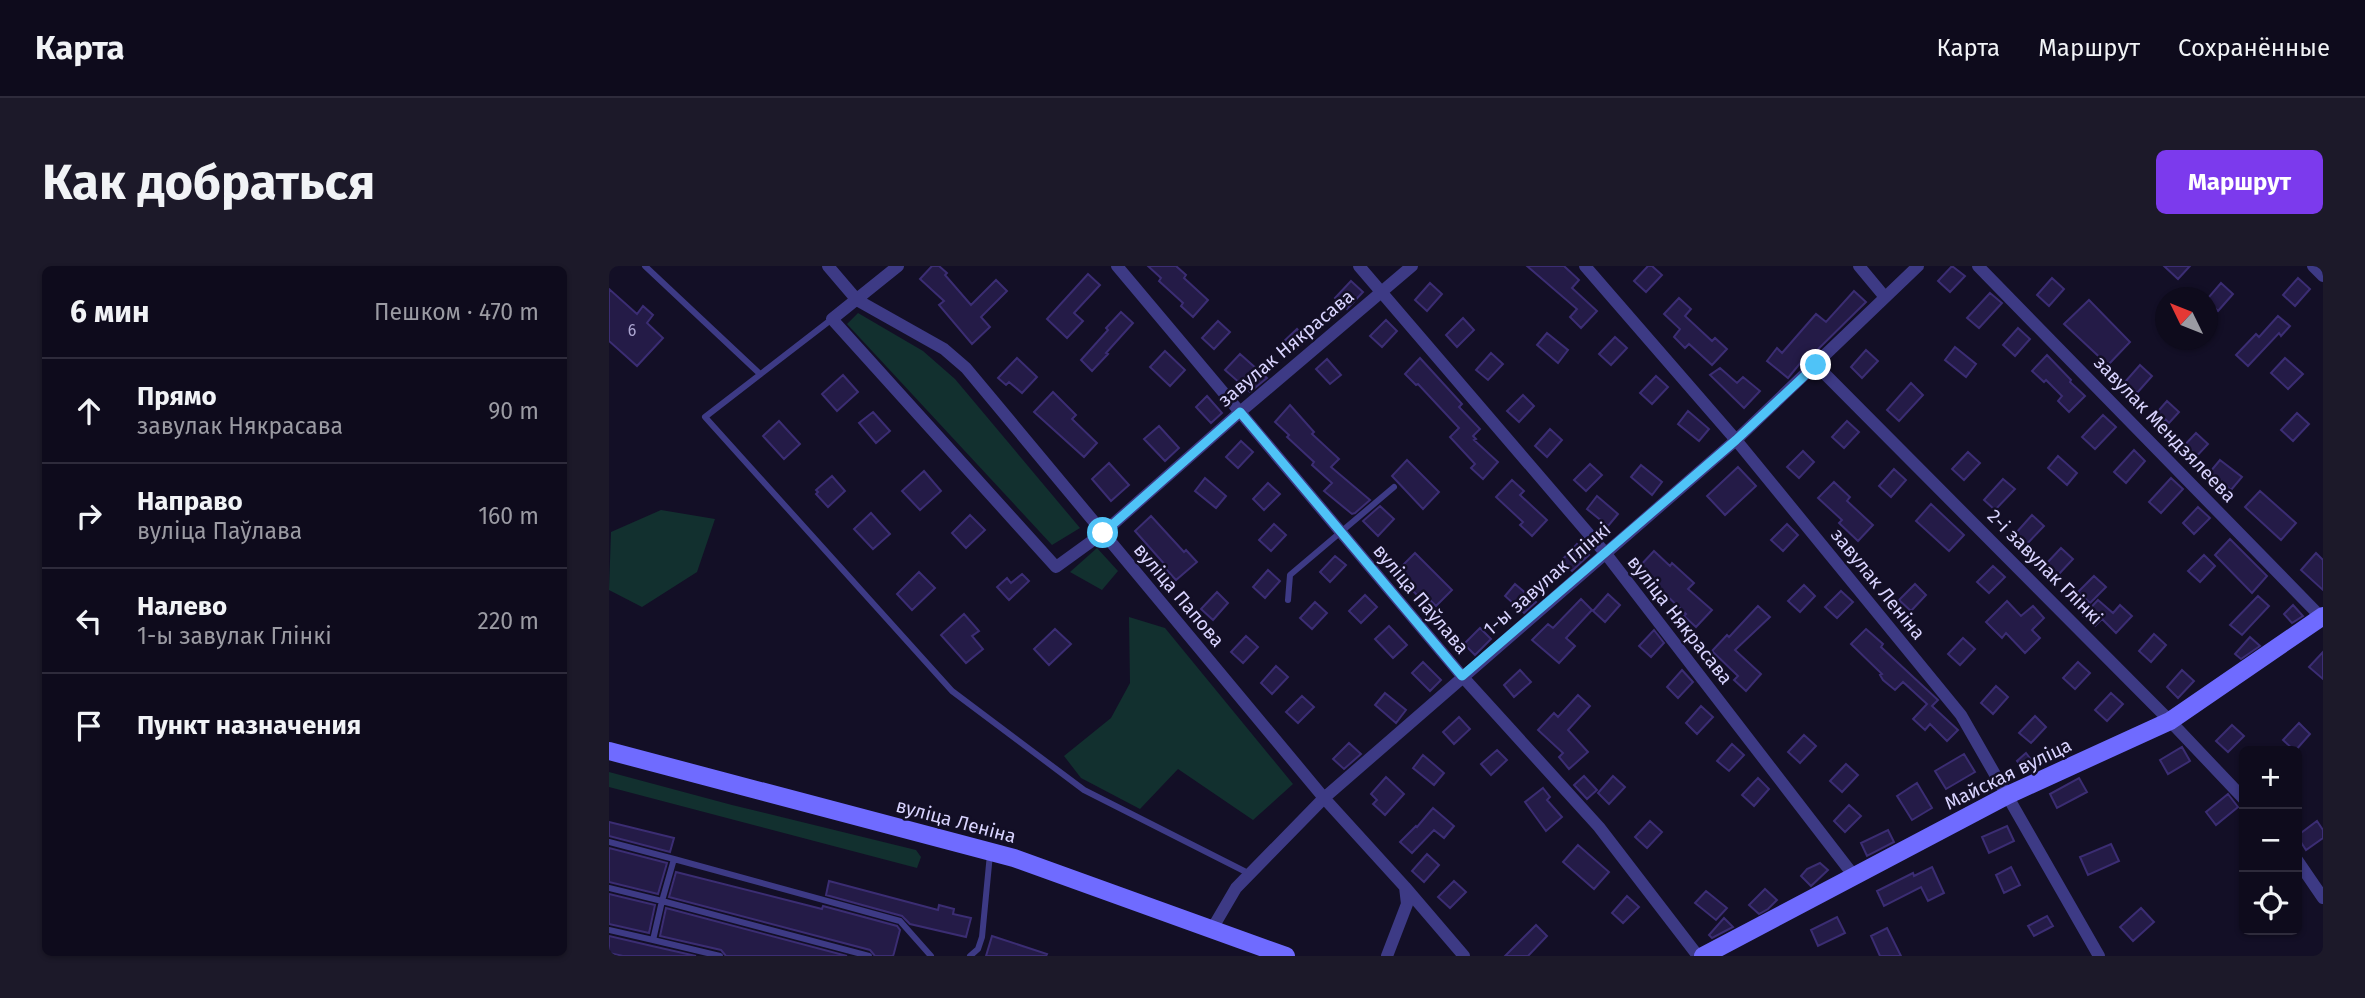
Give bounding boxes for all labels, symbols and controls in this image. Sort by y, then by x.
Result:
text: Карта [35,28,125,68]
text: Карта [1937,34,2000,62]
text: Маршрут [2038,34,2140,62]
text: Сохранённые [2178,34,2330,62]
button: Маршрут [2156,150,2323,214]
text: Как добраться [42,153,375,212]
street label: завулак Някрасава [1213,284,1359,412]
north arrow [2155,287,2218,350]
text: 6 мин [70,294,150,330]
text: Пешком · 470 m [374,298,539,326]
house number: 6 [628,321,636,340]
route end [1800,349,1831,380]
street label: завулак Мендзялеева [2089,351,2241,507]
text: Прямо [137,381,217,412]
icon: ahead [70,392,108,430]
text: 90 m [488,397,539,425]
text: завулак Някрасава [137,412,343,440]
text: Направо [137,486,243,517]
icon: right [70,497,108,535]
text: 160 m [478,502,539,530]
street label: 2-і завулак Глінкі [1983,505,2107,629]
text: вуліца Паўлава [137,517,302,545]
route start [1087,517,1118,548]
street label: 1-ы завулак Глінкі [1479,518,1615,640]
street label: завулак Леніна [1826,524,1930,644]
street label: вуліца Папова [1129,538,1229,652]
street label: вуліца Паўлава [1368,539,1474,659]
street label: вуліца Някрасава [1623,551,1737,689]
text: Налево [137,591,227,622]
icon: left [70,602,108,640]
text: 220 m [478,607,539,635]
text: 1-ы завулак Глінкі [137,622,332,650]
icon: arrive [70,707,108,745]
text: Пункт назначения [137,710,361,741]
street label: Майская вуліца [1941,733,2075,815]
map controls [2239,746,2302,935]
button: + [2239,746,2302,809]
street label: вуліца Леніна [893,794,1019,848]
button: − [2239,809,2302,872]
button: locate [2239,872,2302,935]

